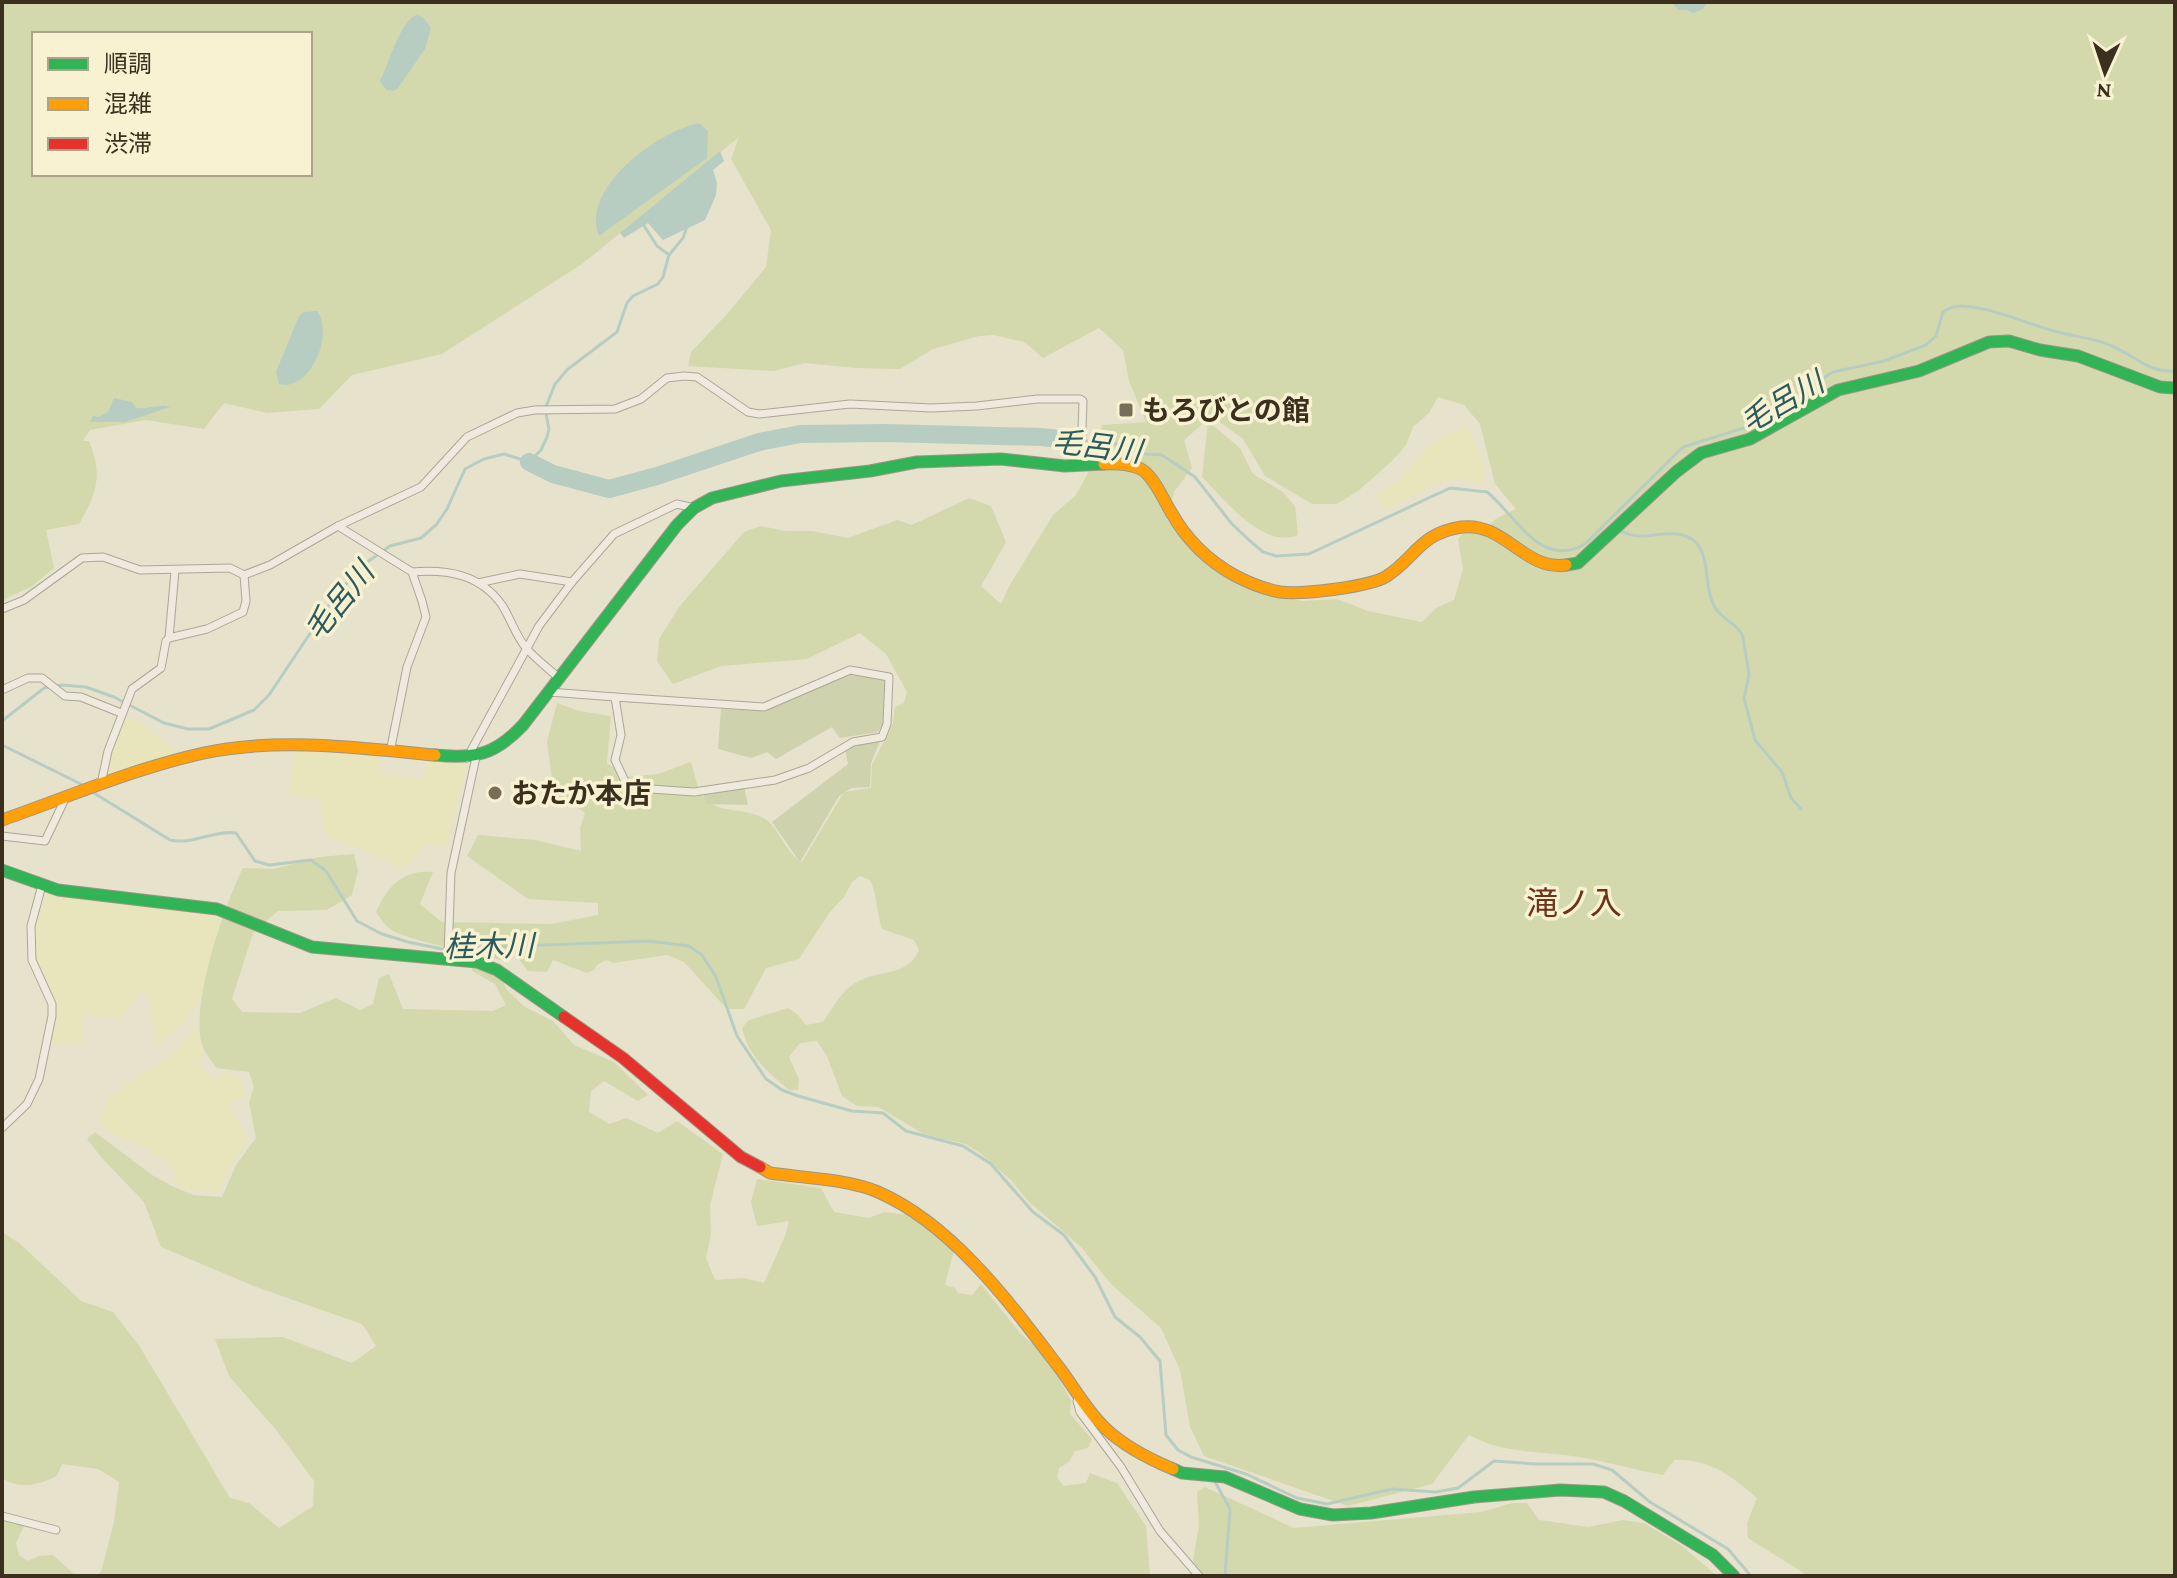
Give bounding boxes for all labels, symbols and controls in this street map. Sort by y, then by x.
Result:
legend [32,32,312,176]
north arrow [2065,32,2145,112]
text: 順調 [104,50,152,77]
text: N [2096,79,2112,104]
text: 混雑 [104,90,152,117]
text: 渋滞 [104,130,152,157]
water label: 毛呂川 [1735,364,1832,439]
place label: もろびとの館 [1142,395,1310,426]
marker: もろびとの館 [1117,401,1135,419]
water label: 毛呂川 [1050,424,1147,468]
water label: 毛呂川 [298,553,382,646]
place label: おたか本店 [511,778,651,809]
marker: おたか本店 [486,784,504,802]
district label: 滝ノ入 [1526,885,1622,921]
water label: 桂木川 [444,929,537,963]

